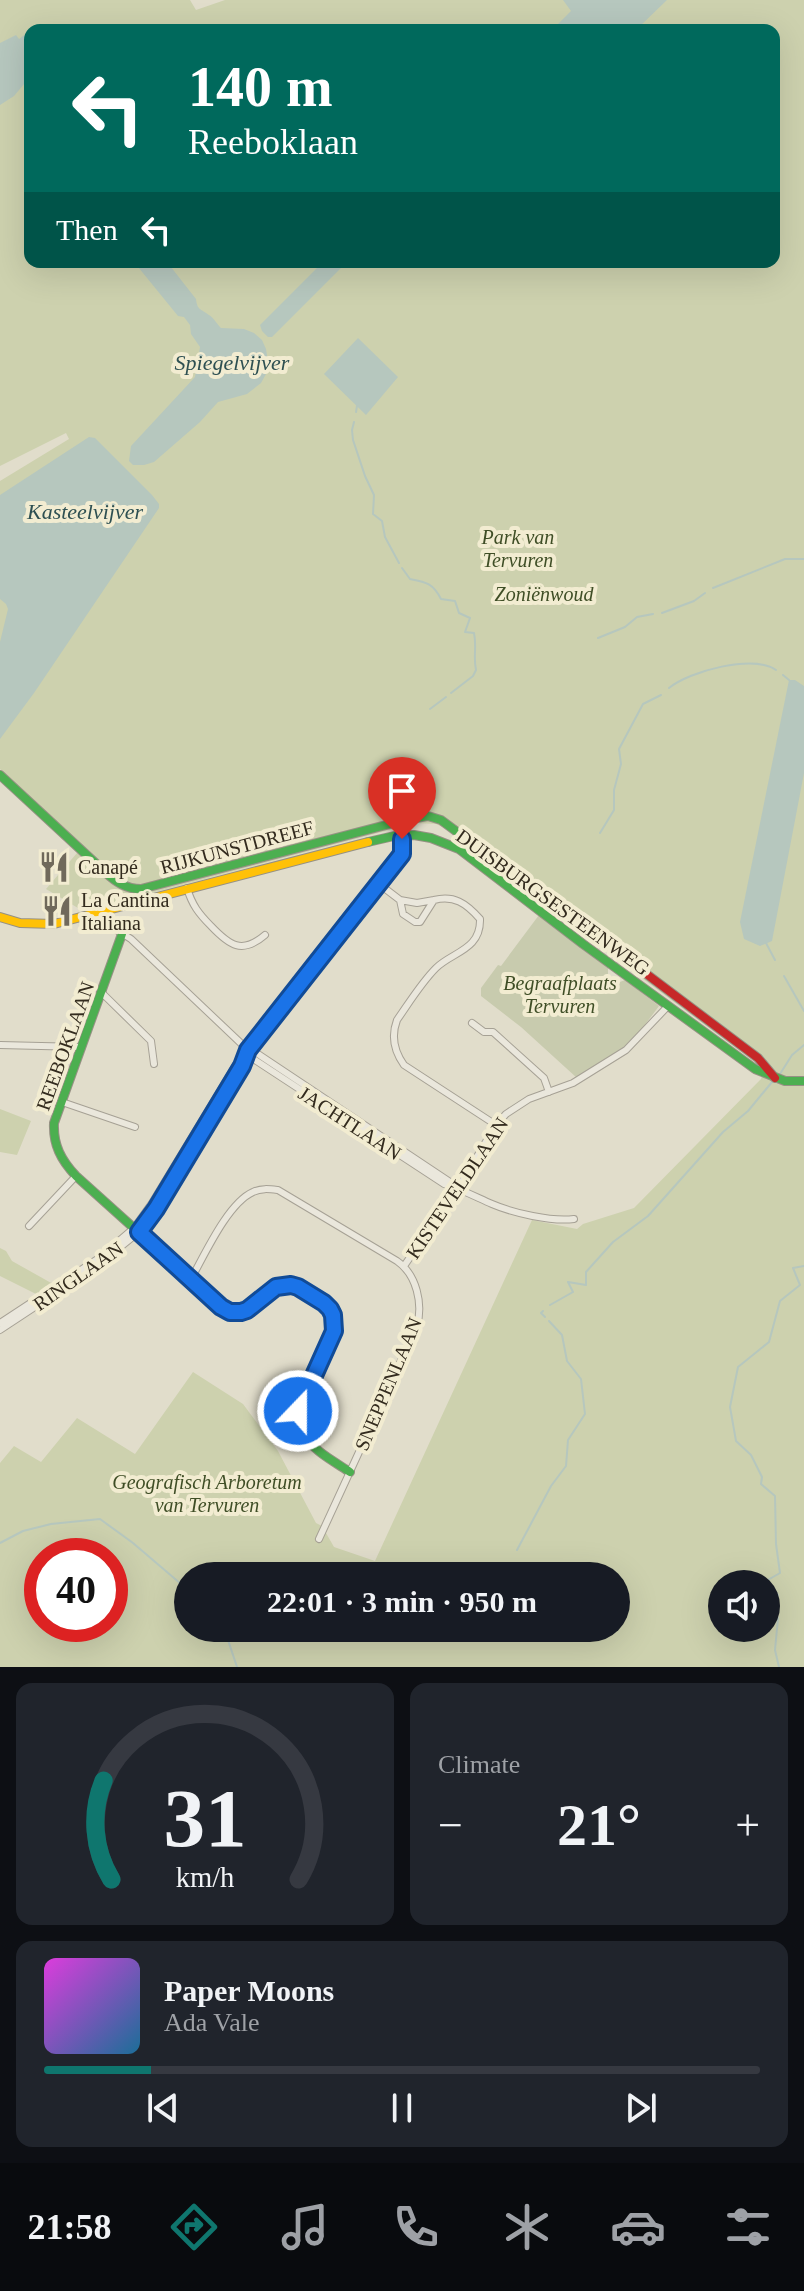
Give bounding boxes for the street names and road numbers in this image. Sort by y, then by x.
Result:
street label: RIJKUNSTDREEF [158,816,316,878]
street label: DUISBURGSESTEENWEG [452,825,654,979]
street label: REEBOKLAAN [31,979,99,1113]
street label: JACHTLAAN [295,1082,405,1164]
street label: KISTEVELDLAAN [402,1113,512,1263]
street label: RINGLAAN [29,1237,127,1315]
street label: SNEPPENLAAN [350,1314,426,1454]

